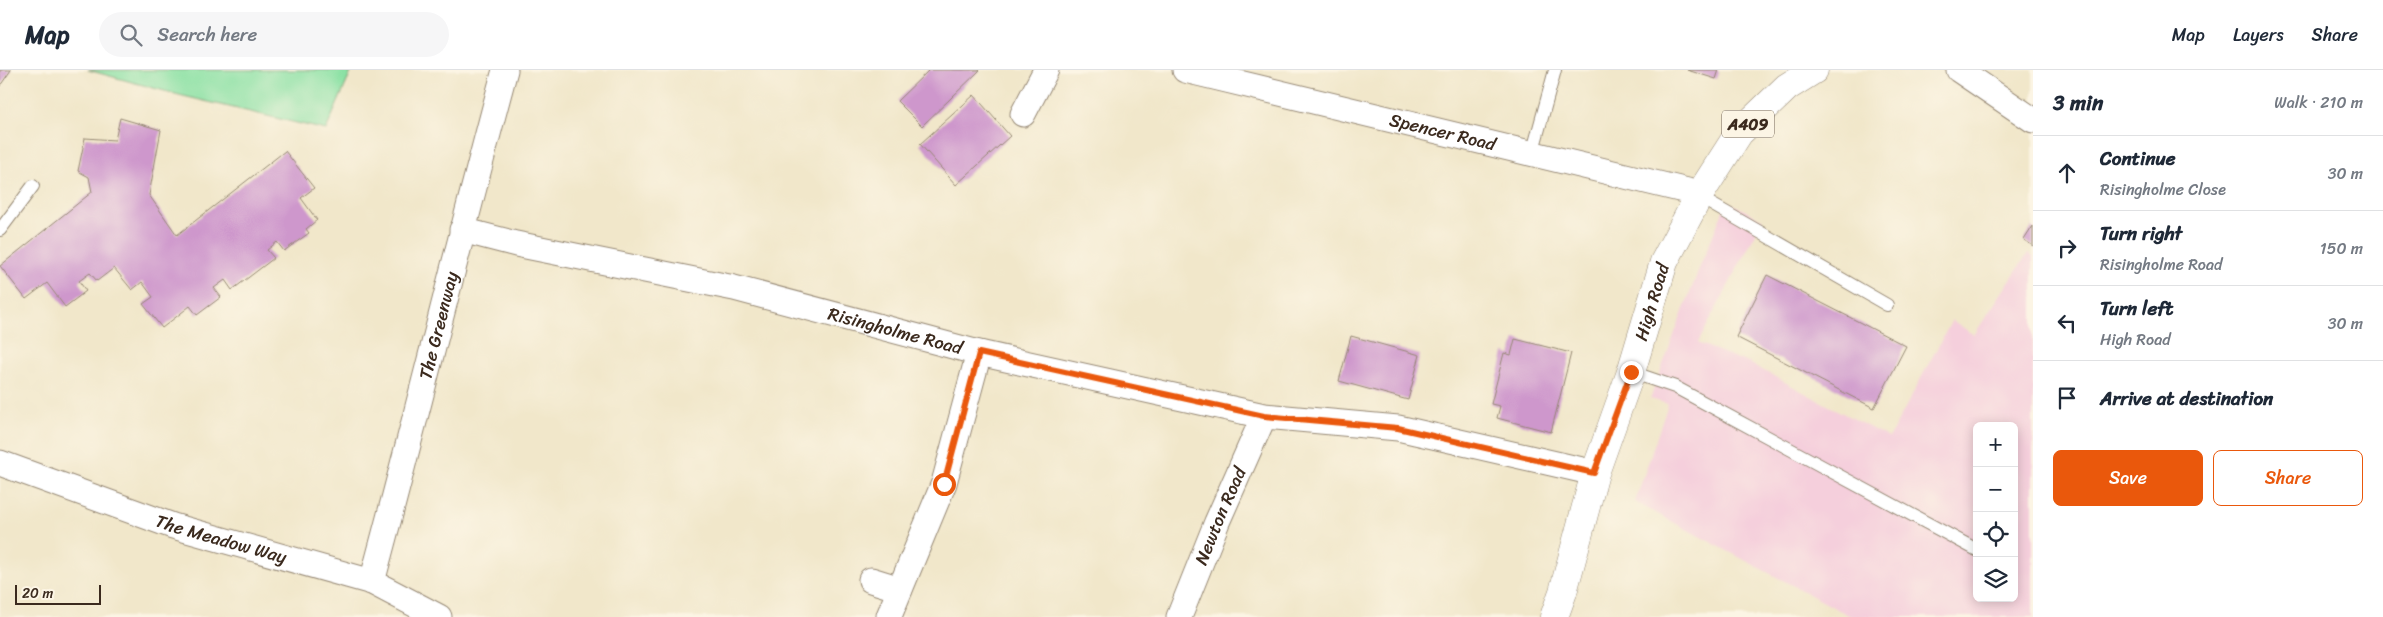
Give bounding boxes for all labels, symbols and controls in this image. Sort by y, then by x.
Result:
search box [99,12,449,57]
text: Map [25,14,69,56]
text: Search here [157,18,257,51]
text: Map [2172,19,2205,51]
text: Layers [2233,19,2284,51]
text: Share [2312,19,2358,51]
icon: search [117,21,145,49]
text: 3 min [2053,84,2103,122]
text: Walk · 210 m [2274,88,2363,117]
street label: Spencer Road [1386,104,1501,161]
road number: A409 [1722,111,1774,138]
text: Continue [2100,142,2176,175]
icon: ahead [2053,159,2081,187]
text: 30 m [2328,159,2363,188]
text: Risingholme Close [2100,175,2226,204]
text: Turn right [2100,217,2182,250]
icon: right [2053,234,2081,262]
text: 150 m [2320,234,2363,263]
text: Risingholme Road [2100,250,2222,279]
street label: High Road [1625,258,1679,345]
street label: The Greenway [409,267,468,383]
text: Turn left [2100,292,2173,325]
street label: Risingholme Road [825,298,967,364]
icon: left [2053,309,2081,337]
text: 30 m [2328,309,2363,338]
text: High Road [2100,325,2171,354]
route end [1620,361,1643,384]
text: Arrive at destination [2100,382,2273,415]
icon: arrive [2053,384,2081,412]
map controls [1973,422,2018,602]
button: + [1973,422,2018,467]
button: Save [2053,450,2203,506]
button: Share [2213,450,2363,506]
street label: Newton Road [1185,460,1256,570]
button: − [1973,467,2018,512]
route start [933,473,956,496]
street label: The Meadow Way [151,505,291,573]
button: locate [1973,512,2018,557]
button: layers [1973,557,2018,602]
text: 20 m [22,581,53,606]
scale bar [15,582,101,605]

